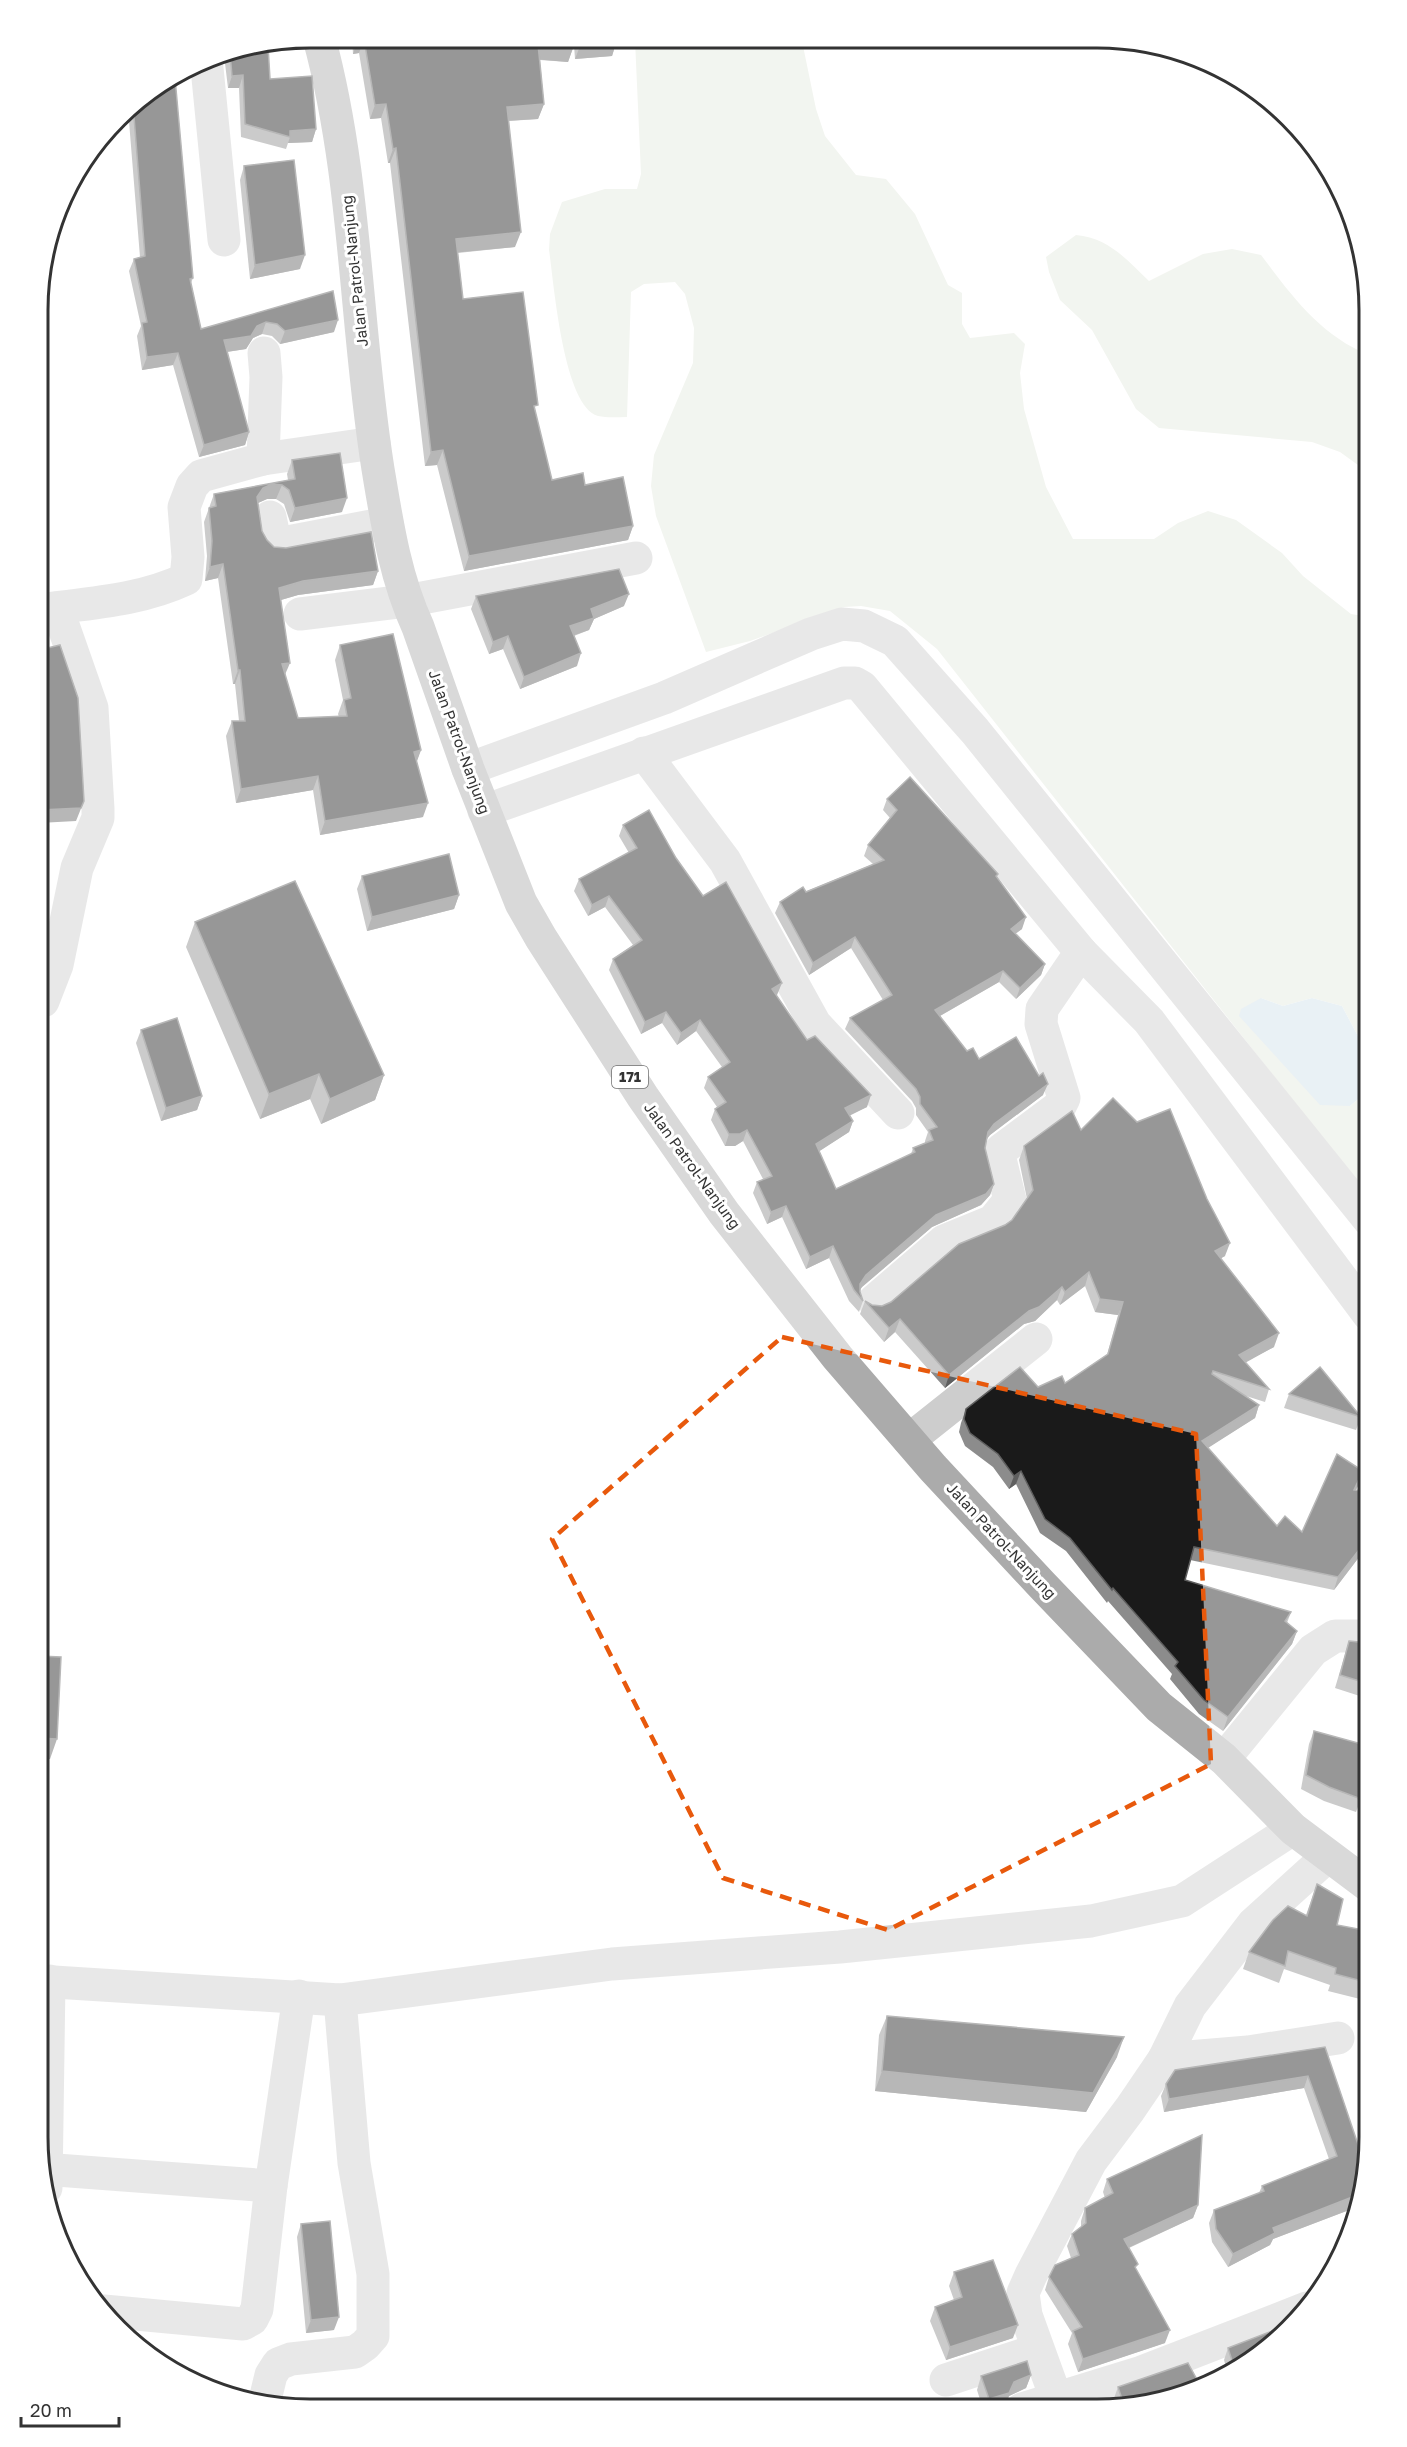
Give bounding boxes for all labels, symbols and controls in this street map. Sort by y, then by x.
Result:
street label: Jalan Patrol-Nanjung [337,194,371,348]
street label: Jalan Patrol-Nanjung [425,667,494,816]
road number: 171 [612,1066,648,1088]
street label: Jalan Patrol-Nanjung [641,1099,745,1232]
street label: Jalan Patrol-Nanjung [943,1478,1060,1602]
scale bar [21,2390,118,2428]
text: 20 m [30,2399,72,2421]

